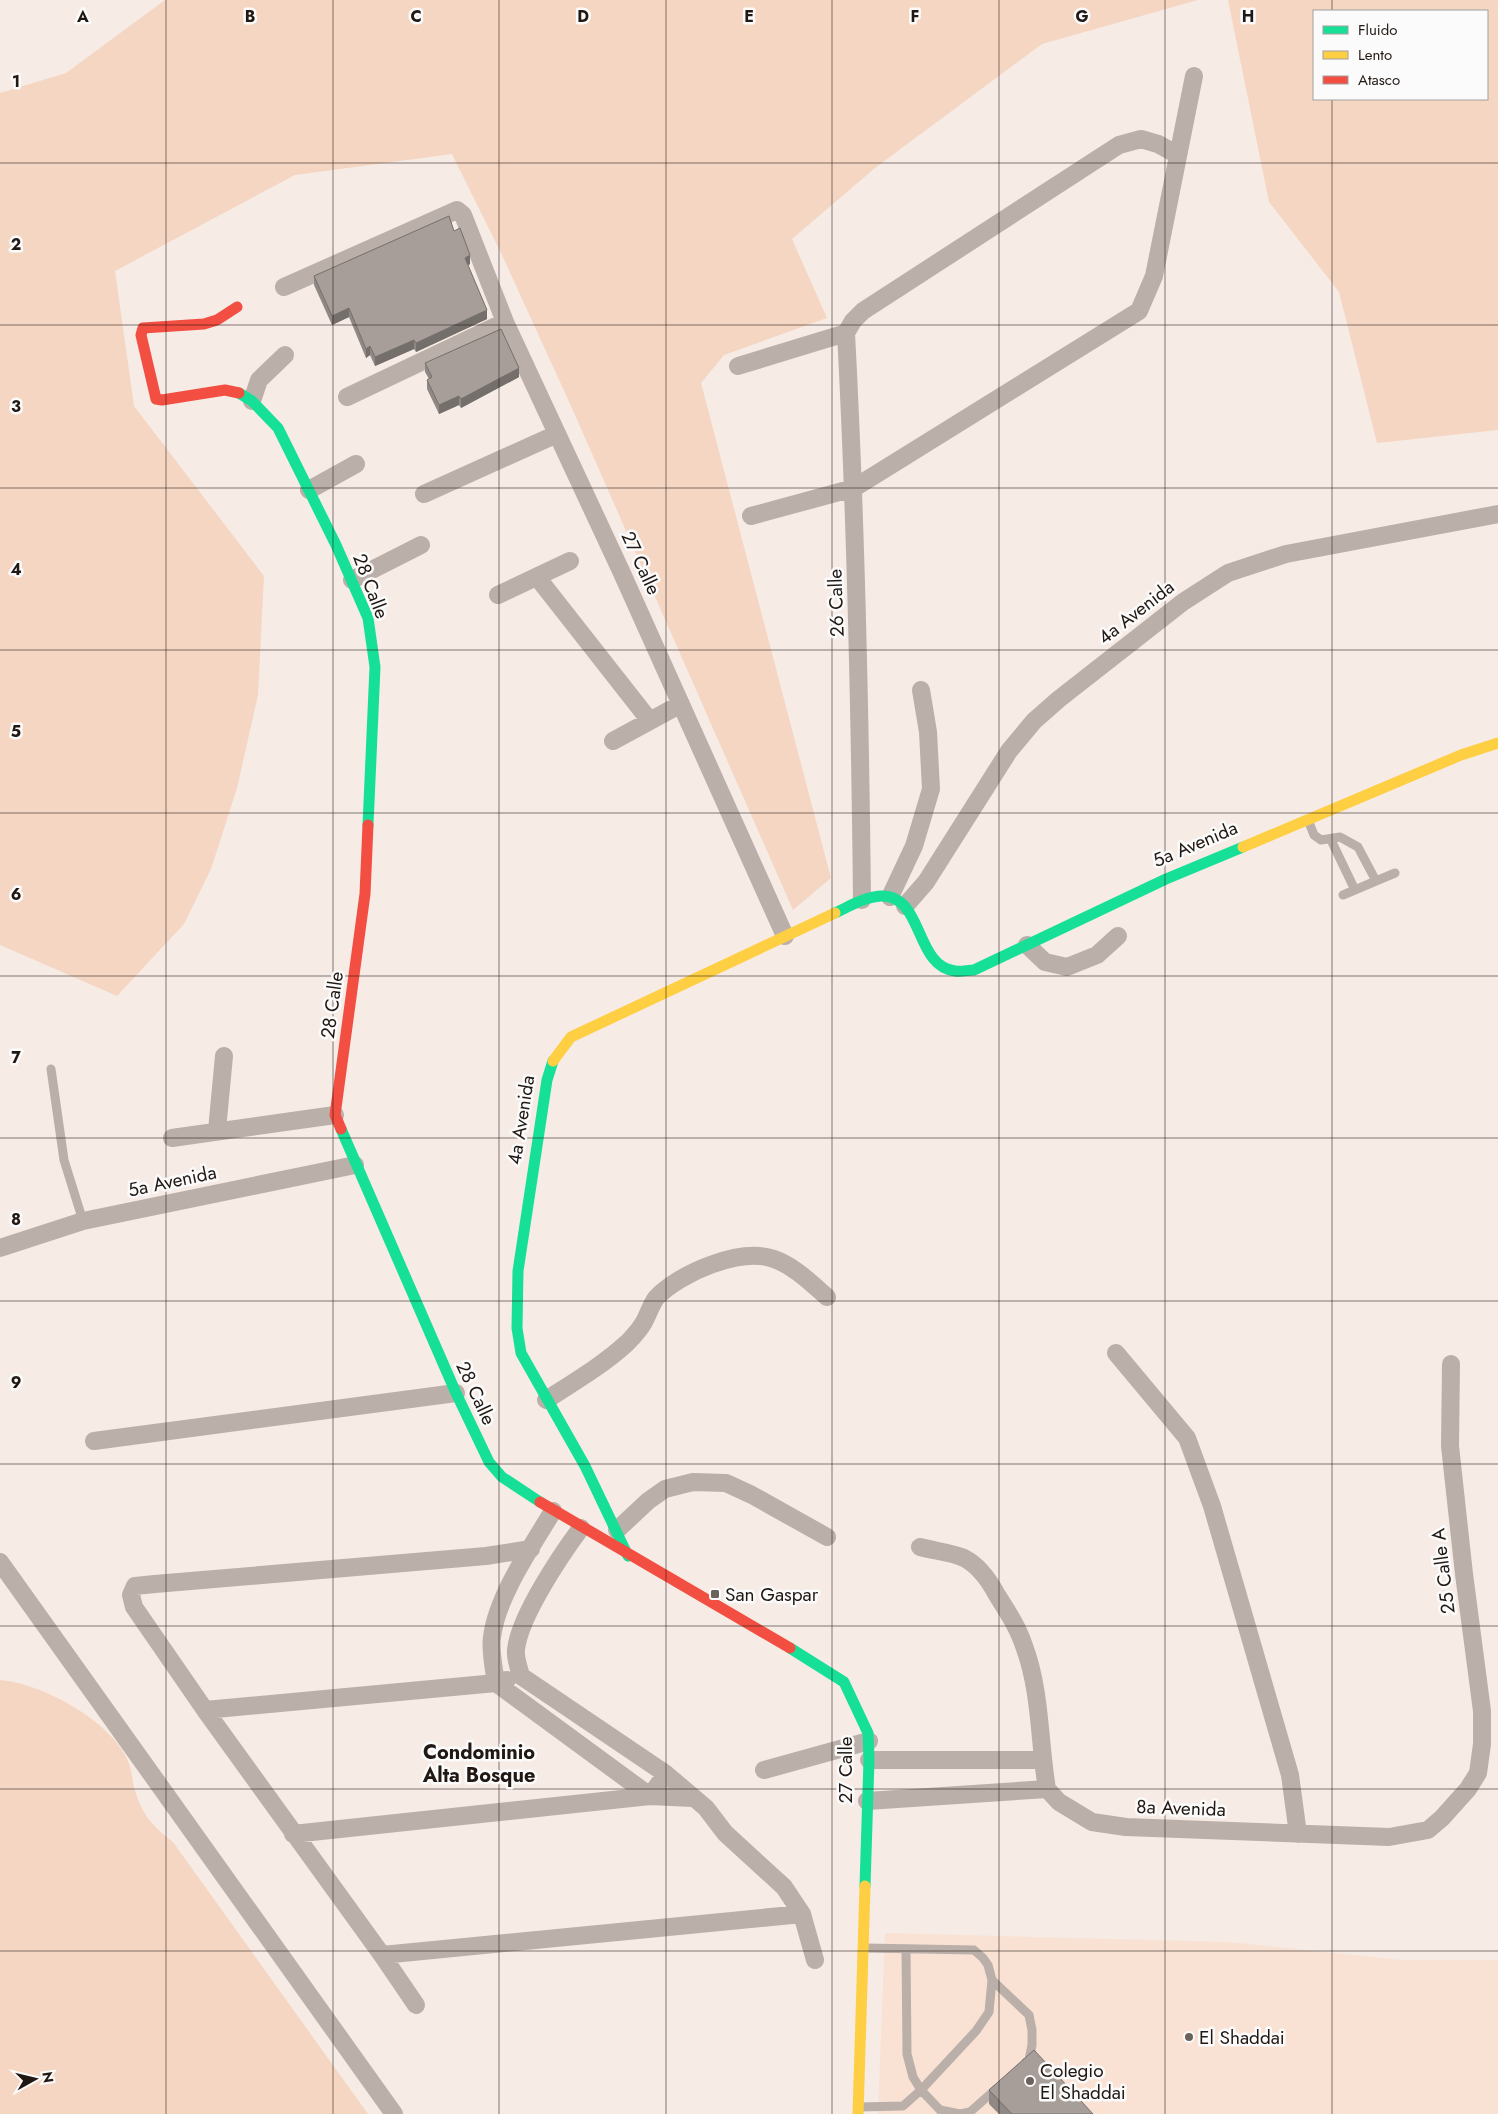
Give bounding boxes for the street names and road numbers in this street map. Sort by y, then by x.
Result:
street label: 27 Calle [615,527,668,599]
street label: 28 Calle [346,550,396,623]
street label: 26 Calle [821,568,851,638]
street label: 4a Avenida [1092,574,1180,650]
street label: 5a Avenida [1148,814,1242,874]
street label: 28 Calle [314,969,350,1040]
street label: 4a Avenida [501,1073,541,1167]
street label: 5a Avenida [125,1158,219,1204]
street label: 28 Calle [449,1357,503,1430]
street label: 25 Calle A [1424,1526,1462,1615]
street label: 27 Calle [832,1736,859,1804]
street label: 8a Avenida [1136,1793,1226,1823]

